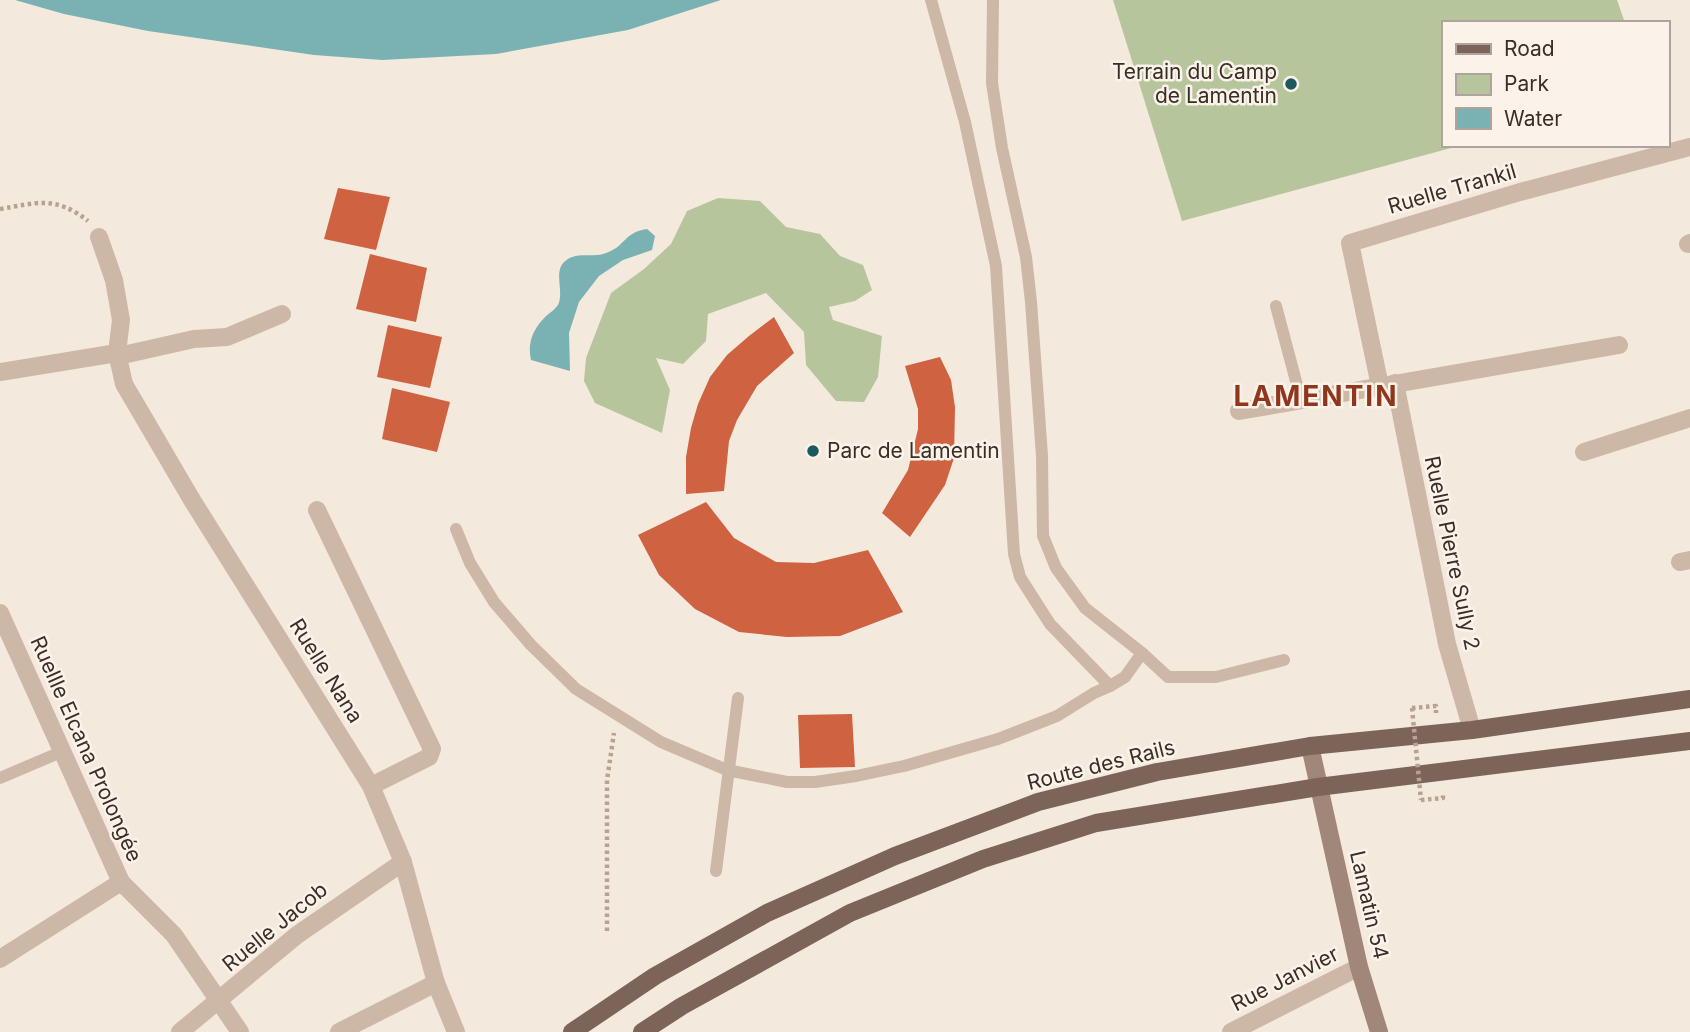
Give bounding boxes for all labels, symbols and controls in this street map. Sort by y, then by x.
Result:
legend [1442,21,1669,147]
text: Road [1504,36,1555,61]
place label: Terrain du Camp de Lamentin [1112,59,1277,108]
text: Park [1504,71,1549,96]
marker: Terrain du Camp de Lamentin [1283,76,1299,92]
text: Water [1504,106,1562,131]
street label: Ruelle Trankil [1385,158,1519,219]
district label: LAMENTIN [1233,379,1399,413]
place label: Parc de Lamentin [827,438,1000,463]
marker: Parc de Lamentin [805,443,821,459]
street label: Ruelle Pierre Sully 2 [1420,454,1485,652]
street label: Ruelle Nana [284,614,368,728]
street label: Ruellle Elcana Prolongée [25,632,148,866]
street label: Route des Rails [1024,734,1177,795]
street label: Lamatin 54 [1345,848,1394,962]
street label: Ruelle Jacob [217,877,332,977]
street label: Rue Janvier [1227,941,1343,1016]

